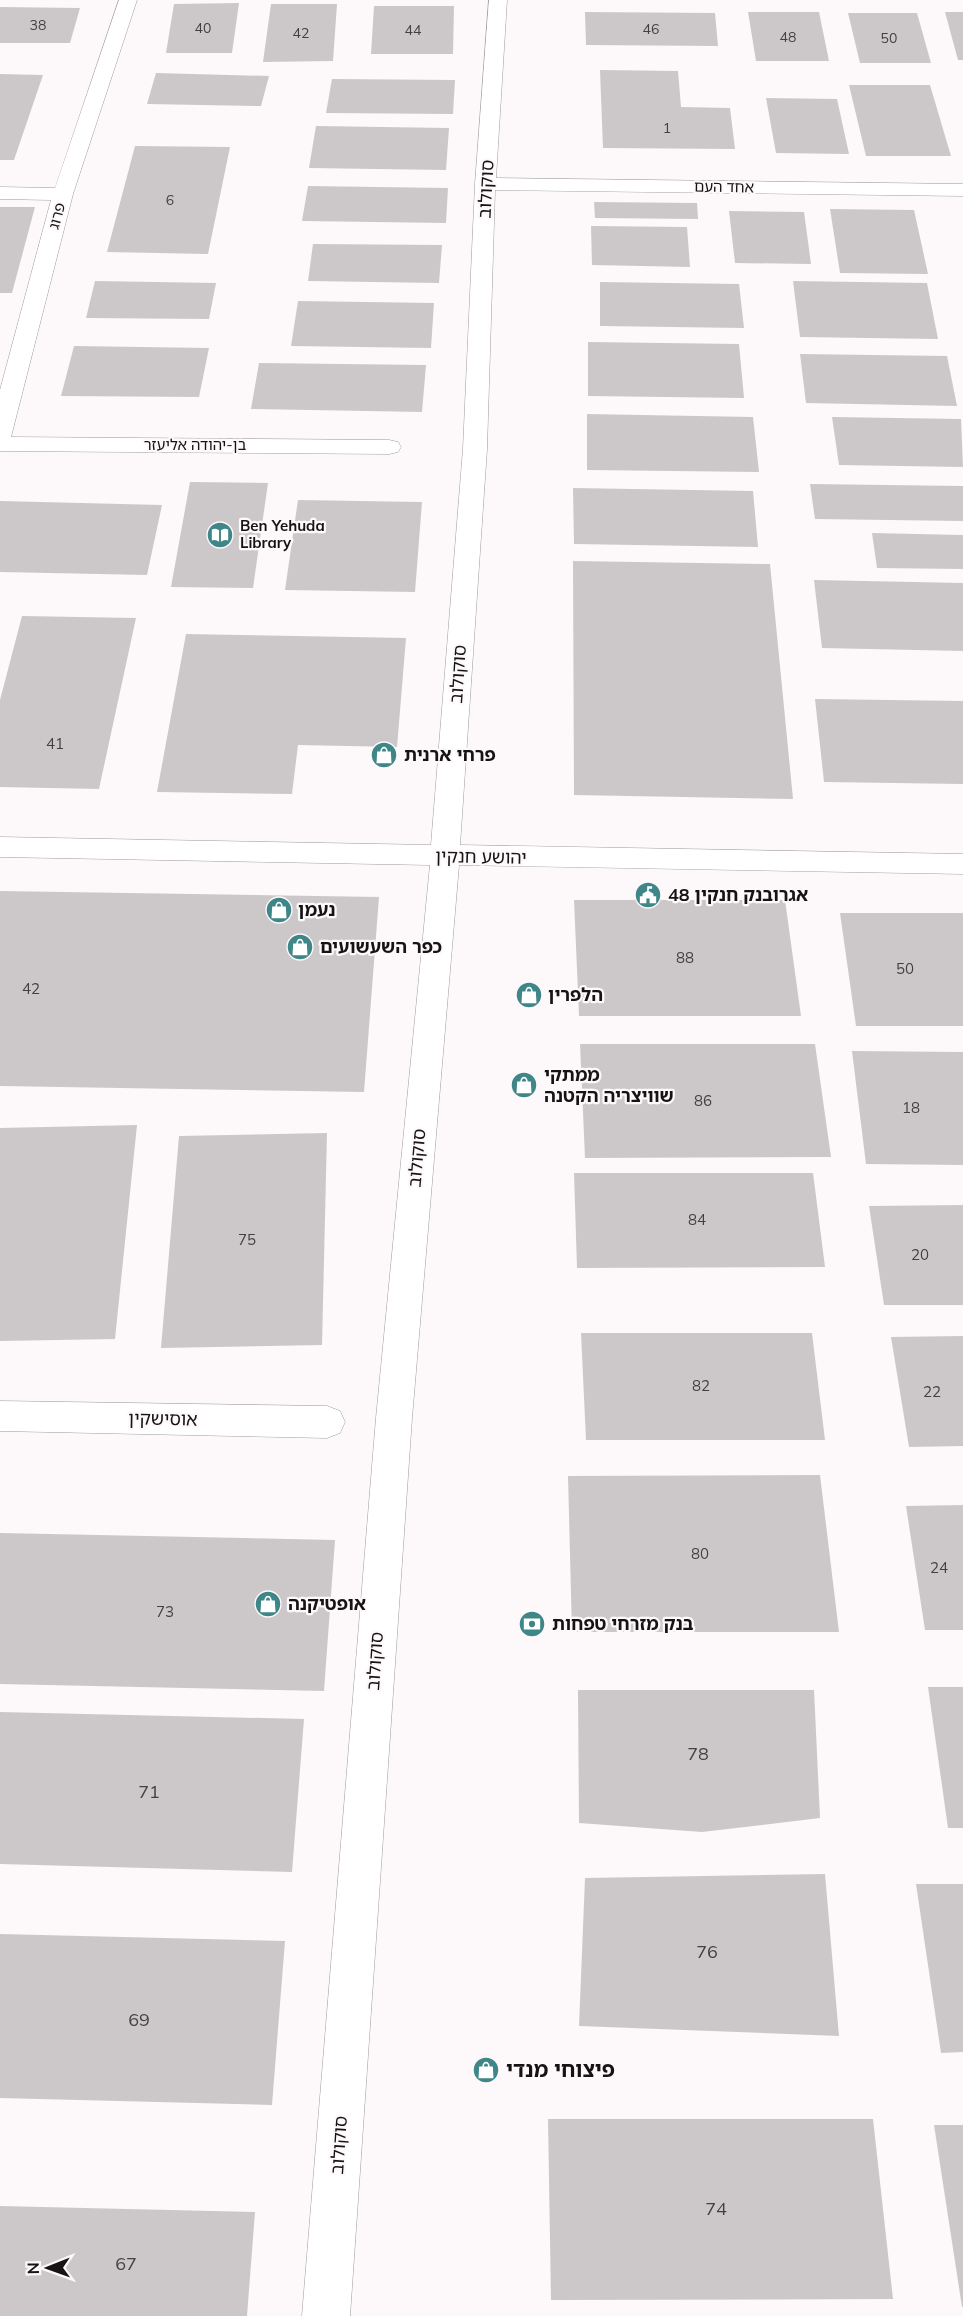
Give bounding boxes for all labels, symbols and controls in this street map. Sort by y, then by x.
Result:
house number: 38 [30,16,46,34]
house number: 40 [195,19,211,37]
house number: 46 [643,20,659,38]
house number: 44 [405,21,422,39]
house number: 42 [293,24,309,42]
house number: 48 [780,28,796,46]
house number: 50 [881,29,897,47]
house number: 1 [663,119,671,137]
street label: סוקולוב [472,159,499,219]
street label: אחד העם [694,176,754,197]
house number: 6 [166,191,174,209]
street label: פרוג [44,200,69,231]
street label: בן-יהודה אליעזר [144,435,247,454]
place label: Ben Yehuda Library [240,516,325,552]
library icon: Ben Yehuda Library [205,520,235,550]
street label: סוקולוב [444,644,471,704]
house number: 41 [46,734,64,753]
shop icon: פרחי ארנית [369,740,399,770]
place label: פרחי ארנית [404,743,496,766]
street label: יהושע חנקין [435,844,527,869]
public building icon: אגרובנק חנקין 48 [633,880,663,910]
place label: אגרובנק חנקין 48 [668,883,808,906]
shop icon: נעמן [264,895,294,925]
place label: נעמן [298,898,336,921]
shop icon: כפר השעשועים [285,932,315,962]
place label: כפר השעשועים [320,935,442,958]
house number: 88 [676,948,694,967]
house number: 50 [896,959,914,978]
house number: 42 [22,979,40,998]
shop icon: הלפרין [514,980,544,1010]
place label: הלפרין [548,983,603,1006]
place label: ממתקי שוויצריה הקטנה [544,1063,674,1107]
shop icon: ממתקי שוויצריה הקטנה [509,1070,539,1100]
house number: 86 [694,1091,712,1110]
house number: 18 [902,1098,920,1117]
street label: סוקולוב [402,1128,431,1188]
house number: 84 [688,1210,706,1229]
house number: 75 [238,1230,256,1249]
house number: 20 [911,1245,929,1264]
house number: 82 [692,1376,710,1395]
house number: 22 [923,1382,941,1401]
street label: אוסישקין [128,1406,198,1431]
house number: 80 [691,1544,709,1563]
house number: 24 [930,1558,948,1577]
shop icon: אופטיקנה [253,1589,283,1619]
place label: אופטיקנה [288,1592,366,1615]
house number: 73 [156,1602,174,1621]
bank icon: בנק מזרחי טפחות [517,1609,547,1639]
place label: בנק מזרחי טפחות [552,1612,694,1635]
street label: סוקולוב [361,1631,388,1691]
house number: 78 [687,1742,709,1765]
house number: 71 [138,1780,160,1803]
house number: 76 [696,1940,718,1963]
house number: 69 [128,2008,150,2031]
shop icon: פיצוחי מנדי [471,2055,501,2085]
place label: פיצוחי מנדי [506,2056,615,2082]
street label: סוקולוב [325,2115,352,2175]
house number: 74 [705,2197,727,2220]
north arrow [18,2238,78,2298]
house number: 67 [115,2252,137,2275]
text: N [23,2262,43,2274]

